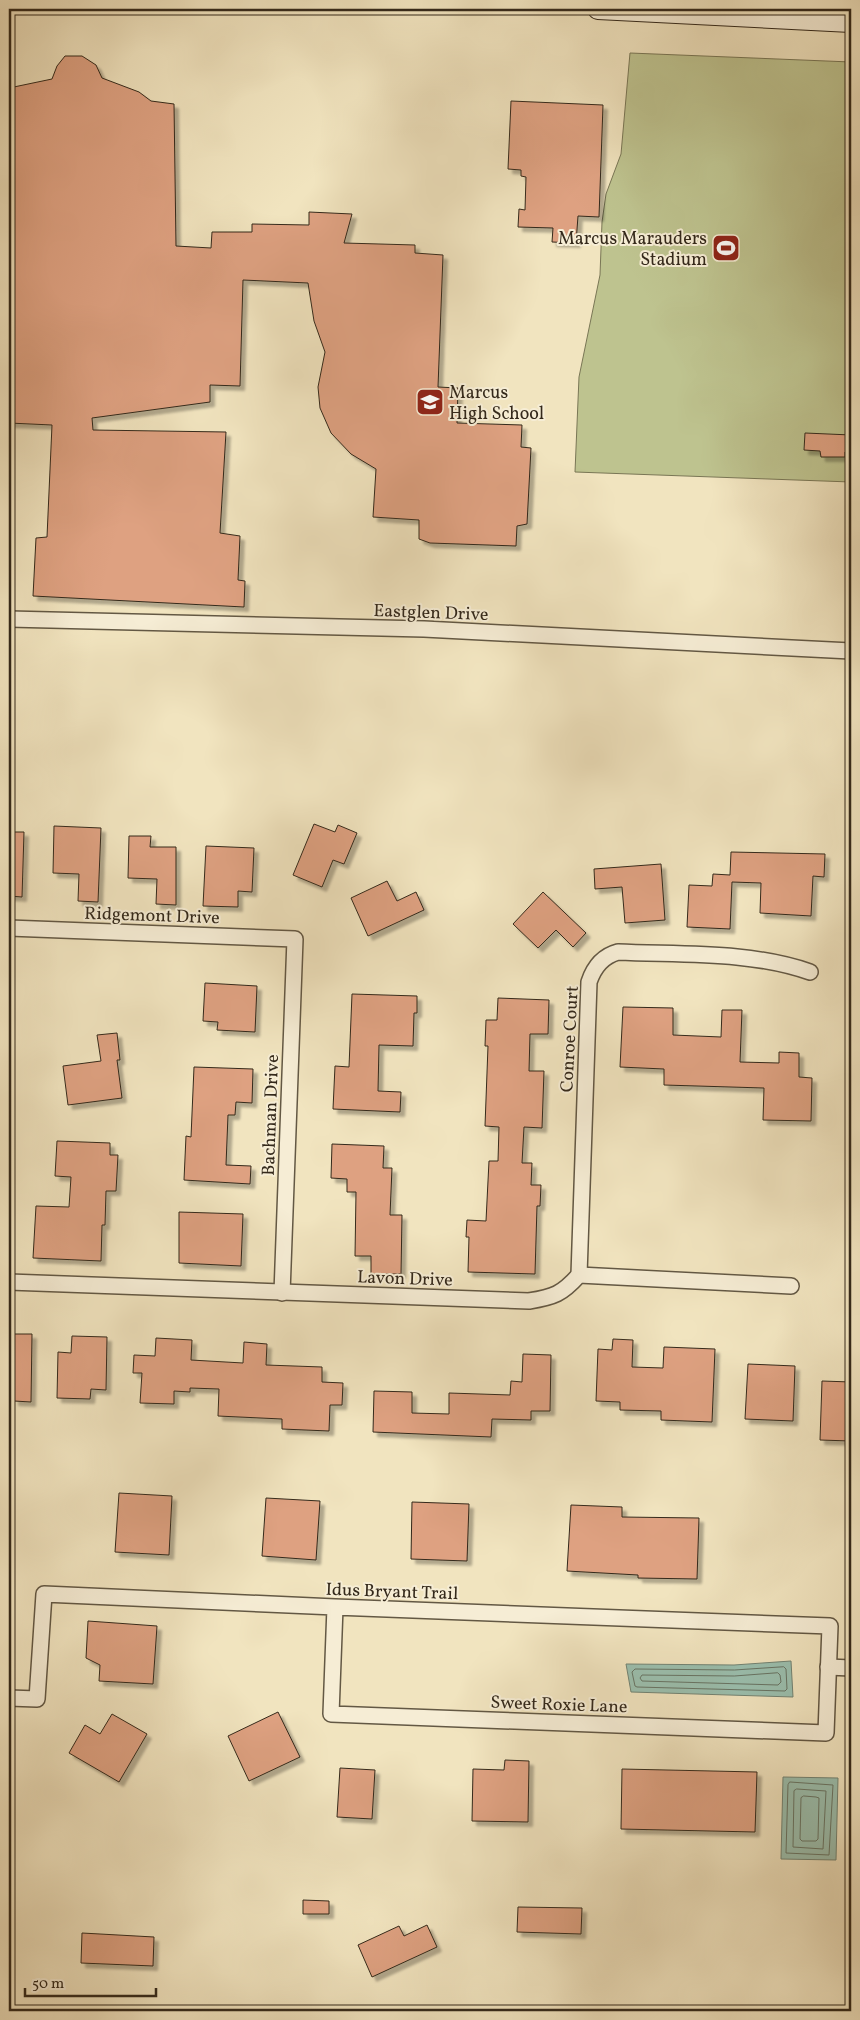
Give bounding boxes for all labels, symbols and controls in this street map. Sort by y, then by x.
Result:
place label: Marcus Marauders Stadium [558,227,707,273]
sports icon: Marcus Marauders Stadium [711,233,741,263]
place label: Marcus High School [449,381,544,427]
school or university icon: Marcus High School [415,387,445,417]
street label: Eastglen Drive [373,599,489,628]
street label: Ridgemont Drive [84,902,220,931]
street label: Conroe Court [555,985,586,1093]
street label: Bachman Drive [257,1054,286,1176]
street label: Lavon Drive [357,1265,453,1294]
street label: Idus Bryant Trail [325,1578,459,1607]
street label: Sweet Roxie Lane [490,1691,628,1720]
scale bar [25,1965,156,1997]
text: 50 m [32,1974,64,1995]

